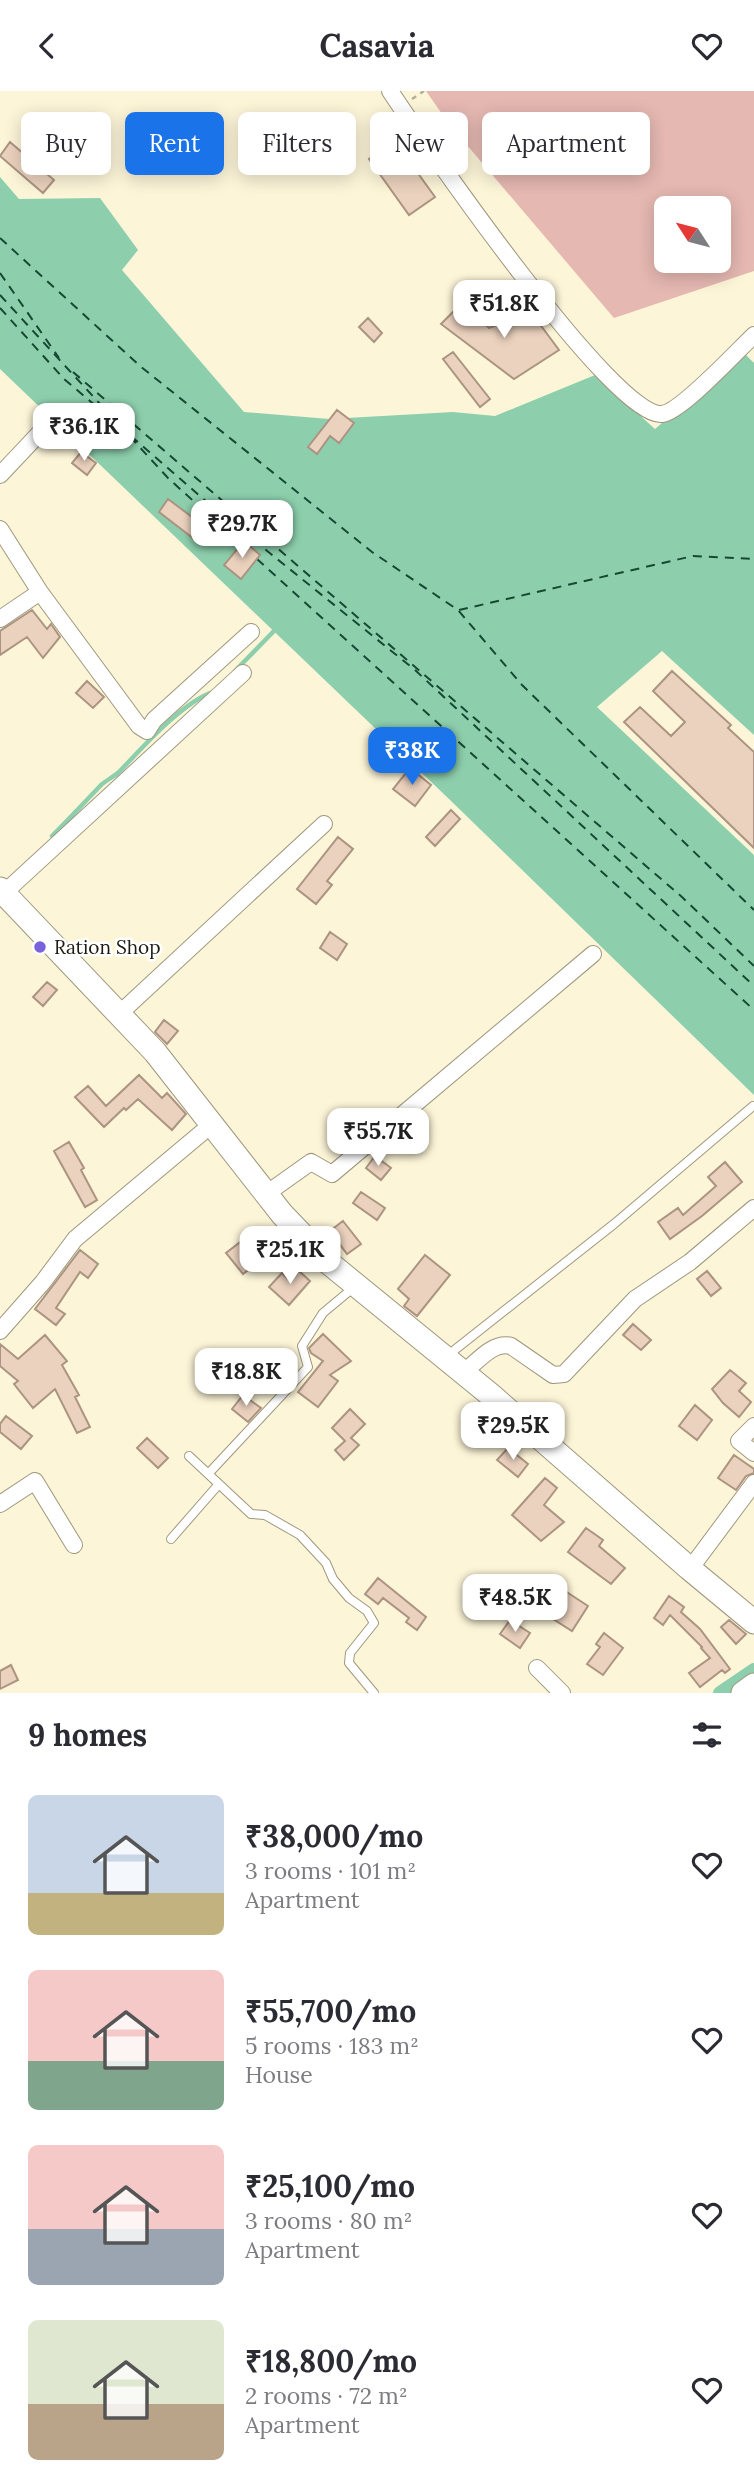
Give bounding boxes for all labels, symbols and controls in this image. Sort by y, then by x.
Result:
text: Casavia [319,25,435,66]
icon: back [28,27,66,65]
icon: heart [688,27,726,65]
chip: Buy [21,112,111,175]
chip: Rent [125,112,224,175]
chip: Filters [238,112,356,175]
chip: New [370,112,468,175]
chip: Apartment [482,112,650,175]
north arrow [654,196,732,273]
map controls [654,196,731,273]
pin: ₹51.8K [447,281,561,340]
text: ₹51.8K [469,288,539,317]
pin: ₹36.1K [27,403,141,463]
text: ₹36.1K [49,411,119,440]
pin: ₹29.7K [185,501,299,560]
text: ₹29.7K [207,508,277,537]
pin: ₹38K [371,727,453,787]
text: ₹38K [384,735,440,764]
place label: Ration Shop [54,935,161,959]
marker: Ration Shop [32,939,48,955]
pin: ₹55.7K [321,1109,435,1168]
text: ₹55.7K [343,1116,413,1145]
pin: ₹25.1K [233,1227,347,1286]
text: ₹25.1K [256,1234,324,1263]
pin: ₹18.8K [189,1349,303,1408]
text: ₹18.8K [211,1356,281,1385]
pin: ₹29.5K [456,1403,570,1462]
text: ₹29.5K [477,1410,549,1439]
pin: ₹48.5K [458,1575,572,1634]
text: ₹48.5K [478,1582,552,1611]
text: 9 homes [28,1716,147,1754]
icon: filters [688,1716,726,1754]
text: ₹38,000/mo [245,1817,423,1855]
icon: home [84,1823,168,1907]
icon: heart [688,1846,726,1884]
text: 3 rooms · 101 m² [245,1856,416,1885]
text: Apartment [245,1885,360,1914]
text: ₹55,700/mo [245,1992,416,2030]
icon: home [84,1998,168,2082]
icon: heart [688,2021,726,2059]
text: 5 rooms · 183 m² [245,2031,419,2060]
text: House [245,2060,313,2089]
text: ₹25,100/mo [245,2167,415,2205]
icon: home [84,2173,168,2257]
icon: heart [688,2196,726,2234]
text: 3 rooms · 80 m² [245,2206,412,2235]
text: Apartment [245,2235,360,2264]
text: ₹18,800/mo [245,2342,417,2380]
icon: home [84,2348,168,2432]
icon: heart [688,2371,726,2409]
text: 2 rooms · 72 m² [245,2381,408,2410]
text: Apartment [245,2410,360,2439]

